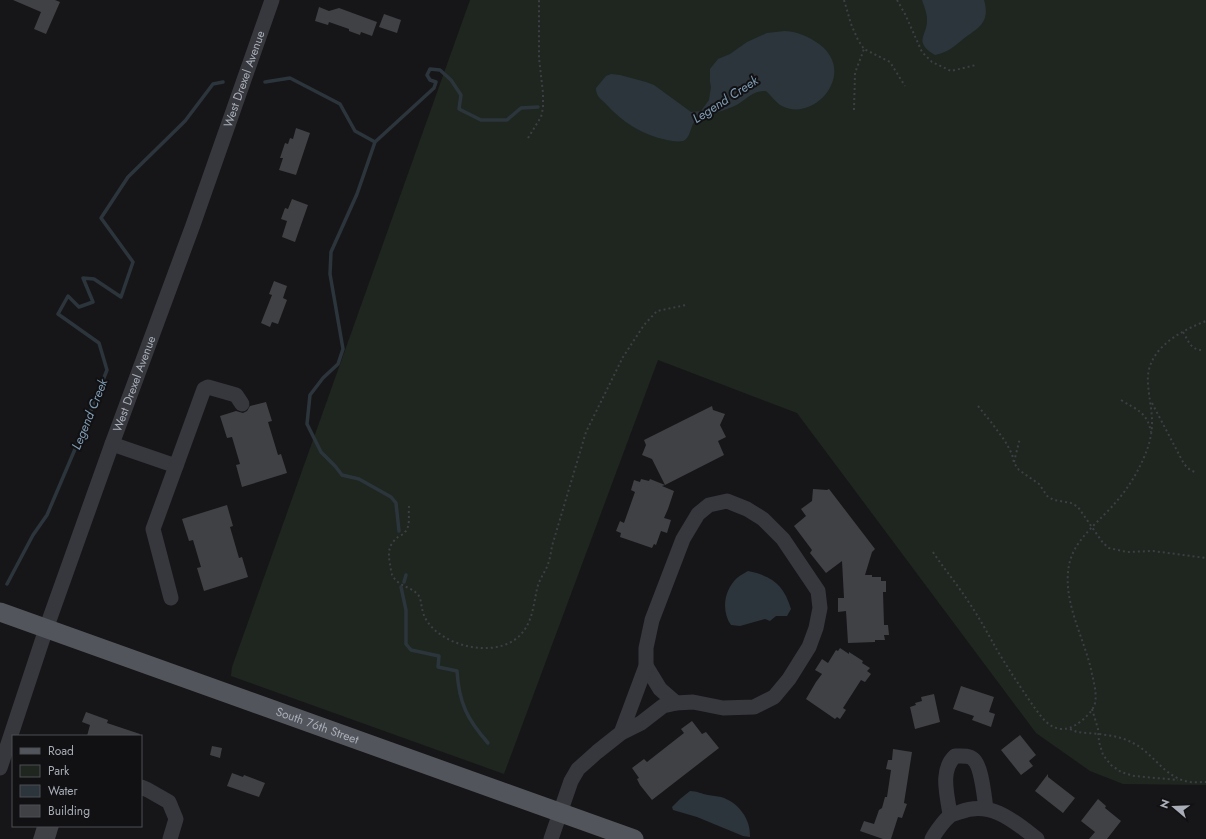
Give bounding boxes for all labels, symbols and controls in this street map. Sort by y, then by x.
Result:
street label: West Drexel Avenue [219,28,270,130]
water label: Legend Creek [689,71,762,128]
street label: West Drexel Avenue [108,333,160,435]
water label: Legend Creek [67,375,112,452]
street label: South 76th Street [273,702,361,749]
legend [12,735,142,827]
text: Road [48,742,74,760]
text: Park [48,762,70,780]
text: Water [48,782,79,800]
north arrow [1154,787,1194,827]
text: N [1156,797,1174,810]
text: Building [48,802,90,820]

